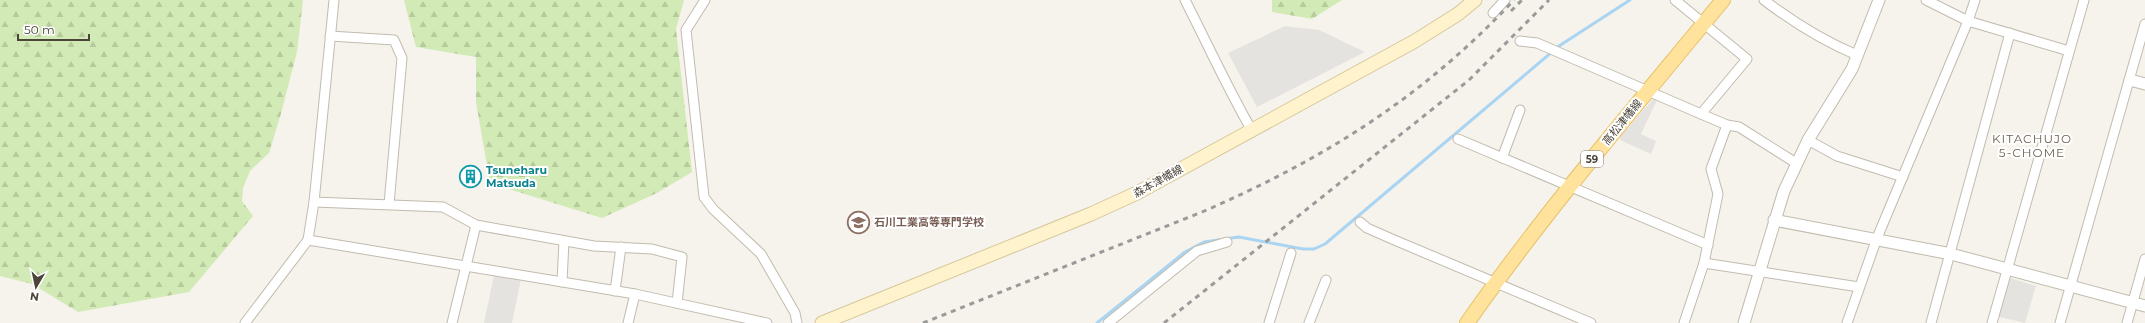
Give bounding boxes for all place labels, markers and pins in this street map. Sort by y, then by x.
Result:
building icon: Tsuneharu Matsuda [457,163,483,189]
place label: Tsuneharu Matsuda [486,163,547,190]
school or university icon: 石川工業高等専門学校 [846,209,872,235]
place label: 石川工業高等専門学校 [874,215,984,229]

